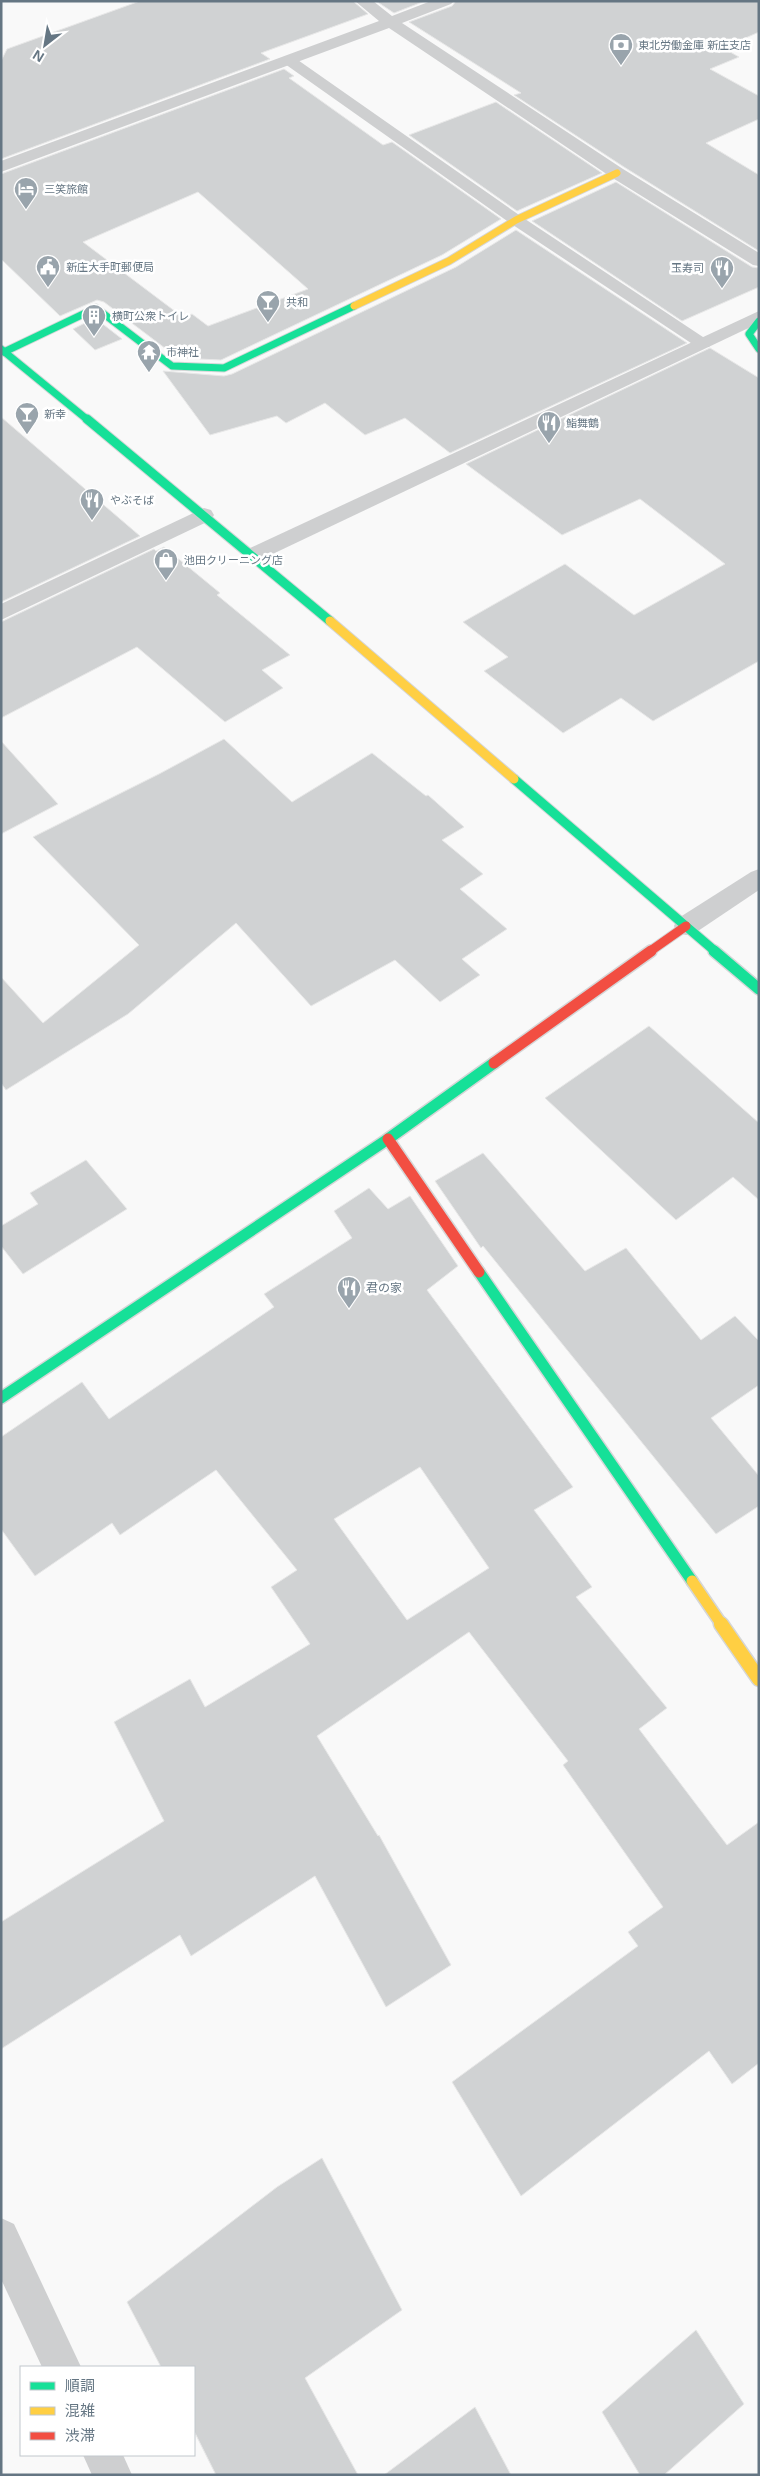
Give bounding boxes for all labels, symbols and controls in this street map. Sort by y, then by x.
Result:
north arrow [20,20,70,70]
bank icon: 東北労働金庫 新庄支店 [608,32,634,66]
place label: 東北労働金庫 新庄支店 [638,39,751,51]
text: N [30,47,47,66]
hotel icon: 三笑旅館 [13,176,39,210]
place label: 三笑旅館 [44,183,88,195]
public building icon: 新庄大手町郵便局 [35,254,61,288]
restaurant icon: 玉寿司 [709,255,735,289]
place label: 新庄大手町郵便局 [66,261,154,273]
place label: 玉寿司 [671,262,704,274]
bar icon: 共和 [255,289,281,323]
place label: 共和 [286,296,308,308]
building icon: 横町公衆トイレ [81,303,107,337]
place label: 横町公衆トイレ [112,310,189,322]
temple icon: 市神社 [136,339,162,373]
place label: 市神社 [166,346,199,358]
bar icon: 新幸 [14,401,40,435]
place label: 新幸 [44,408,66,420]
restaurant icon: 鮨舞鶴 [536,410,562,444]
place label: 鮨舞鶴 [566,417,599,429]
restaurant icon: やぶそば [79,487,105,521]
place label: やぶそば [110,494,154,506]
shop icon: 池田クリーニング店 [153,547,179,581]
place label: 池田クリーニング店 [184,554,283,566]
restaurant icon: 君の家 [336,1275,362,1309]
place label: 君の家 [366,1281,402,1295]
legend [20,2366,195,2456]
text: 順調 [65,2377,95,2394]
text: 混雑 [65,2402,95,2419]
text: 渋滞 [65,2427,95,2444]

